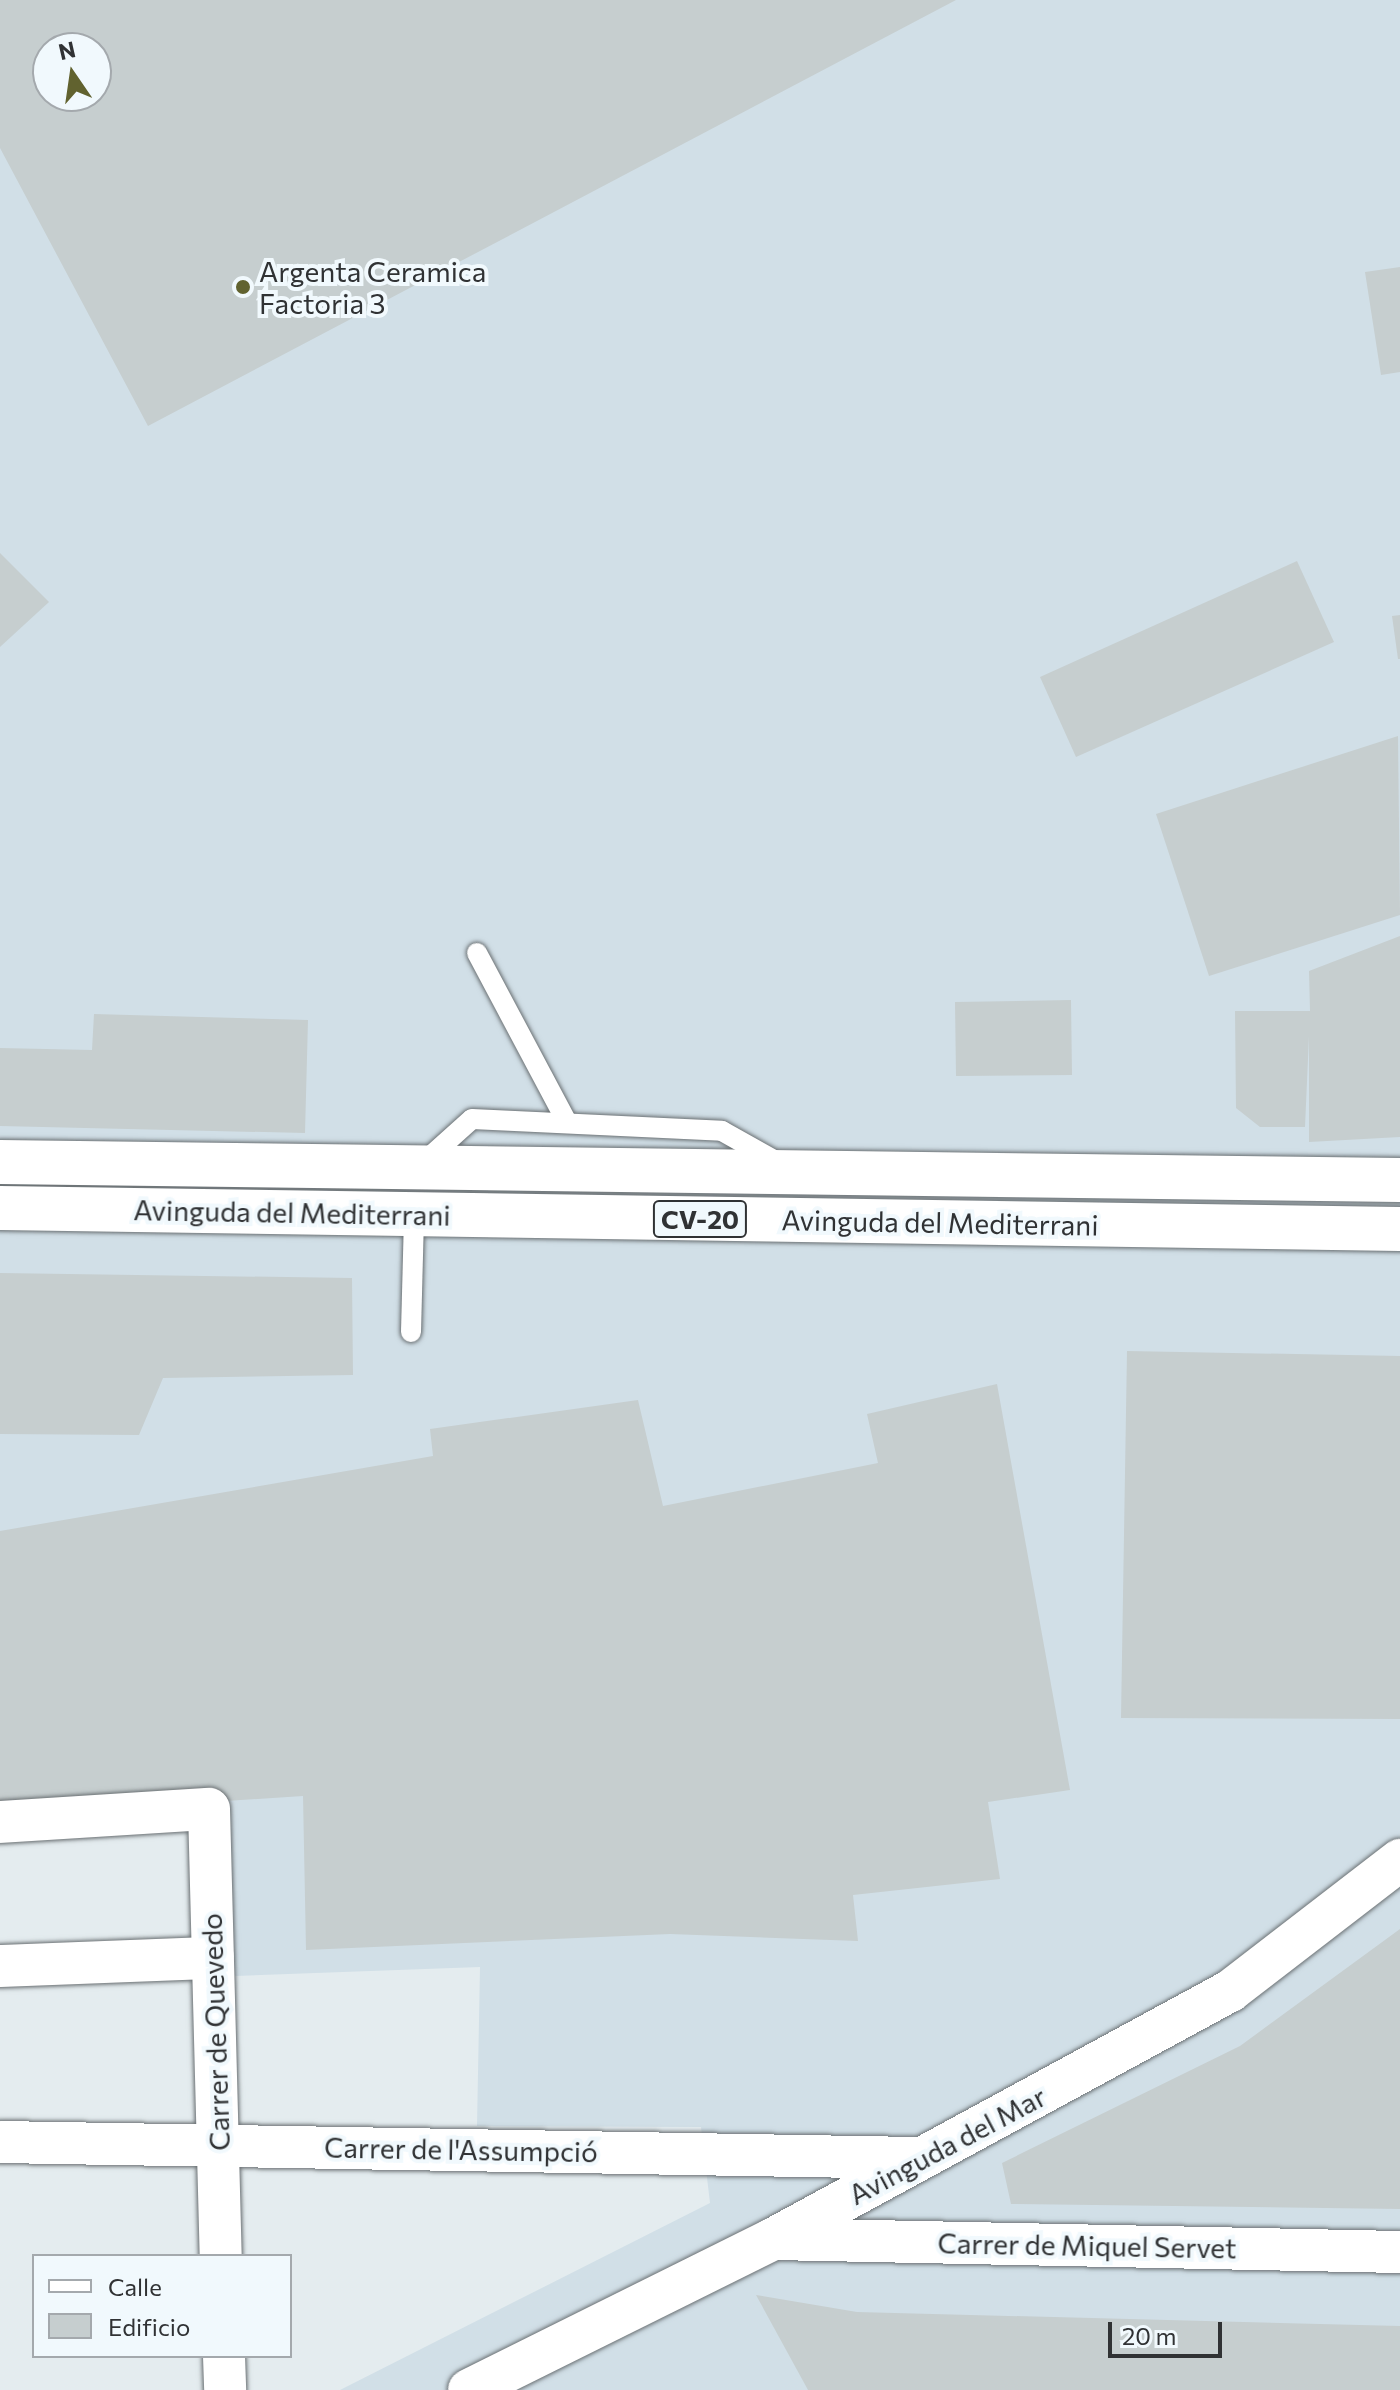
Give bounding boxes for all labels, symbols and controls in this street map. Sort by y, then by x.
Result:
north arrow [32,32,112,112]
text: N [56,35,78,65]
place label: Argenta Ceramica Factoria 3 [259,254,486,320]
marker: Argenta Ceramica Factoria 3 [234,278,252,296]
street label: Avinguda del Mediterrani [133,1192,451,1232]
road number: CV-20 [652,1197,748,1241]
street label: Avinguda del Mediterrani [781,1202,1099,1242]
street label: Carrer de Quevedo [194,1913,236,2151]
street label: Avinguda del Mar [843,2079,1051,2211]
street label: Carrer de l'Assumpció [324,2130,598,2168]
street label: Carrer de Miquel Servet [937,2226,1237,2264]
legend [32,2254,292,2358]
text: Calle [108,2272,162,2301]
scale bar [1112,2306,1226,2356]
text: Edificio [108,2312,190,2341]
text: 20 m [1122,2321,1176,2350]

